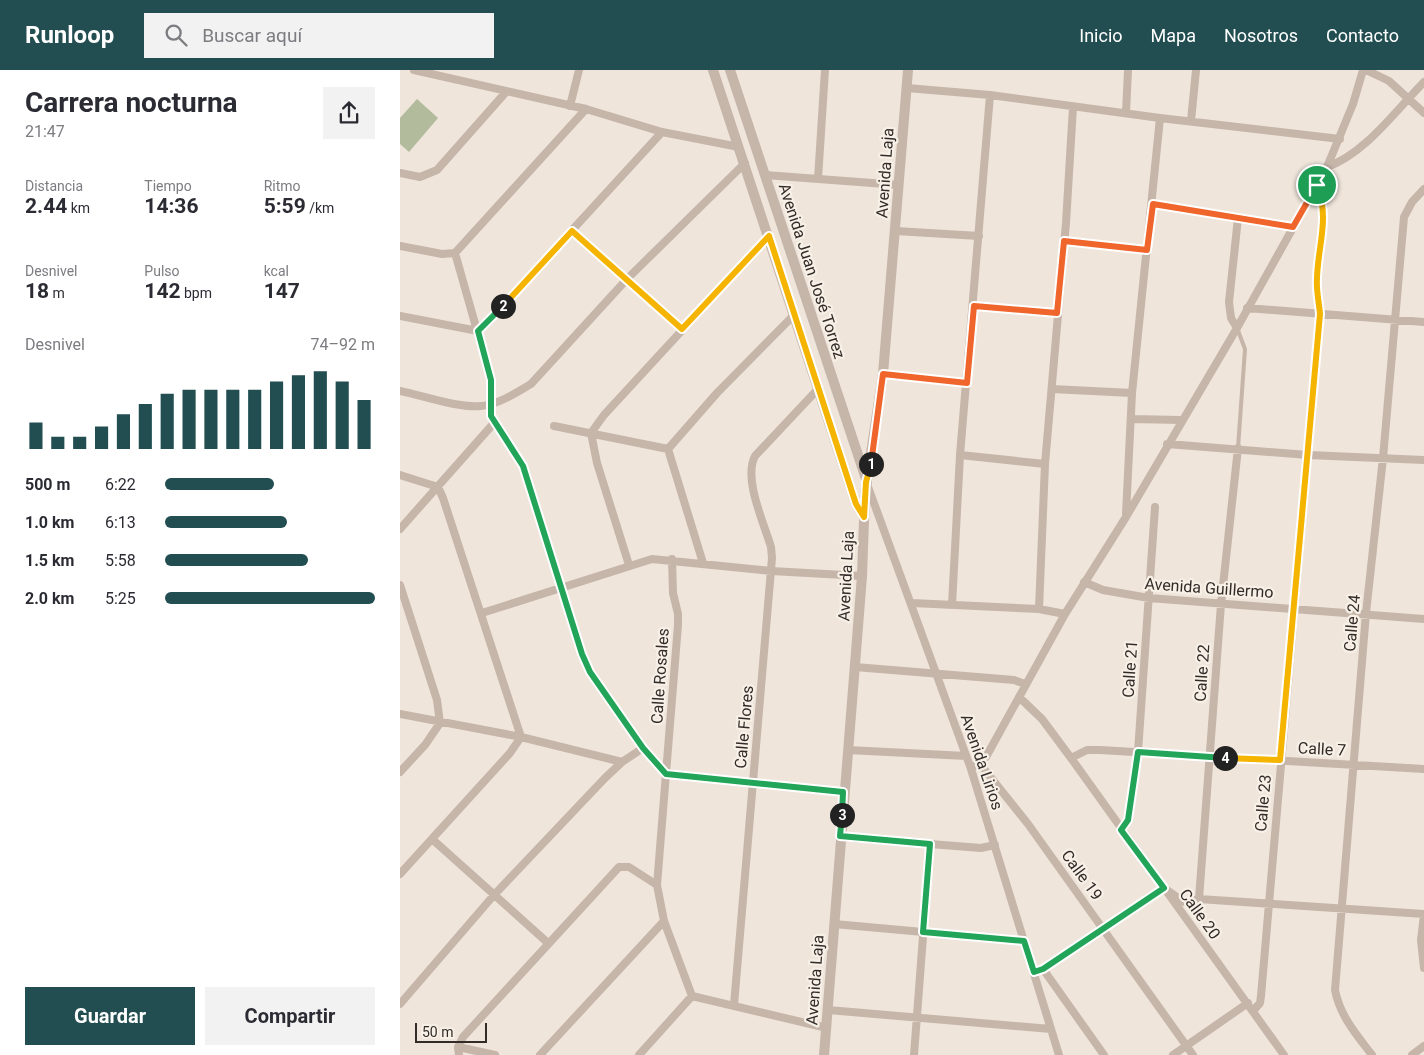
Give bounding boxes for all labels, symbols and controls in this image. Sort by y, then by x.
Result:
search box [144,13,494,58]
text: Runloop [25,21,114,49]
icon: search [162,21,190,49]
text: Buscar aquí [202,24,302,47]
text: Inicio [1079,25,1123,46]
text: Mapa [1151,25,1196,46]
text: Nosotros [1224,25,1298,46]
text: Contacto [1326,25,1399,46]
text: Carrera nocturna [25,86,238,119]
button: share [323,87,375,139]
text: 21:47 [25,122,65,141]
street label: Avenida Laja [872,127,898,219]
pin [1296,164,1338,206]
icon: arrive [1303,171,1331,199]
text: Distancia [25,178,83,194]
text: Tiempo [144,178,192,194]
text: Ritmo [264,178,301,194]
street label: Avenida Juan José Torrez [775,181,849,361]
text: 2.44 [25,194,67,218]
text: 14:36 [144,194,198,218]
text: 5:59 [264,194,306,218]
text: km [67,200,90,216]
text: /km [306,200,334,216]
text: Desnivel [25,263,78,279]
text: Pulso [144,263,180,279]
text: kcal [264,263,289,279]
text: 18 [25,279,49,303]
text: 142 [144,279,180,303]
text: 147 [264,279,300,303]
text: m [49,285,65,301]
text: bpm [180,285,212,301]
pin: 2 [490,294,516,318]
text: 2 [499,298,508,314]
text: Desnivel [25,335,85,354]
text: 74–92 m [311,335,375,354]
pin: 1 [858,452,884,476]
text: 1 [867,456,876,472]
text: 500 m [25,475,70,494]
text: 6:22 [105,475,136,494]
text: 1.0 km [25,513,74,532]
text: 6:13 [105,513,136,532]
street label: Avenida Laja [834,530,858,622]
text: 1.5 km [25,551,74,570]
text: 5:58 [105,551,136,570]
street label: Avenida Guillermo [1144,574,1274,602]
text: 2.0 km [25,589,74,608]
text: 5:25 [105,589,136,608]
street label: Calle 24 [1340,594,1364,652]
street label: Calle Rosales [647,627,673,725]
street label: Calle 21 [1119,640,1141,698]
street label: Calle 22 [1191,644,1213,702]
street label: Calle Flores [731,685,757,769]
street label: Avenida Lirios [957,712,1007,812]
street label: Calle 7 [1297,738,1347,760]
pin: 4 [1212,746,1238,770]
text: 4 [1221,750,1230,766]
street label: Calle 23 [1251,774,1275,832]
pin: 3 [830,802,854,828]
text: 3 [838,807,847,823]
street label: Calle 19 [1057,846,1107,904]
street label: Calle 20 [1175,885,1225,943]
street label: Avenida Laja [802,934,828,1026]
button: Guardar [25,987,195,1045]
button: Compartir [205,987,375,1045]
scale bar [415,1020,488,1043]
text: 50 m [422,1024,454,1040]

